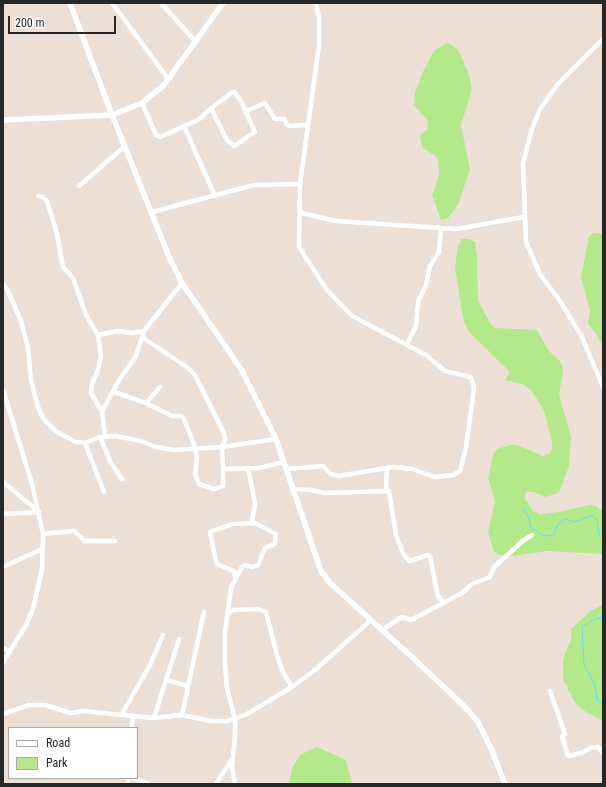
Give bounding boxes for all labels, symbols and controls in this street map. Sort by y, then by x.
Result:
scale bar [10,8,118,34]
text: 200 m [15,16,45,30]
legend [8,727,138,779]
text: Road [46,736,70,750]
text: Park [46,756,67,770]

